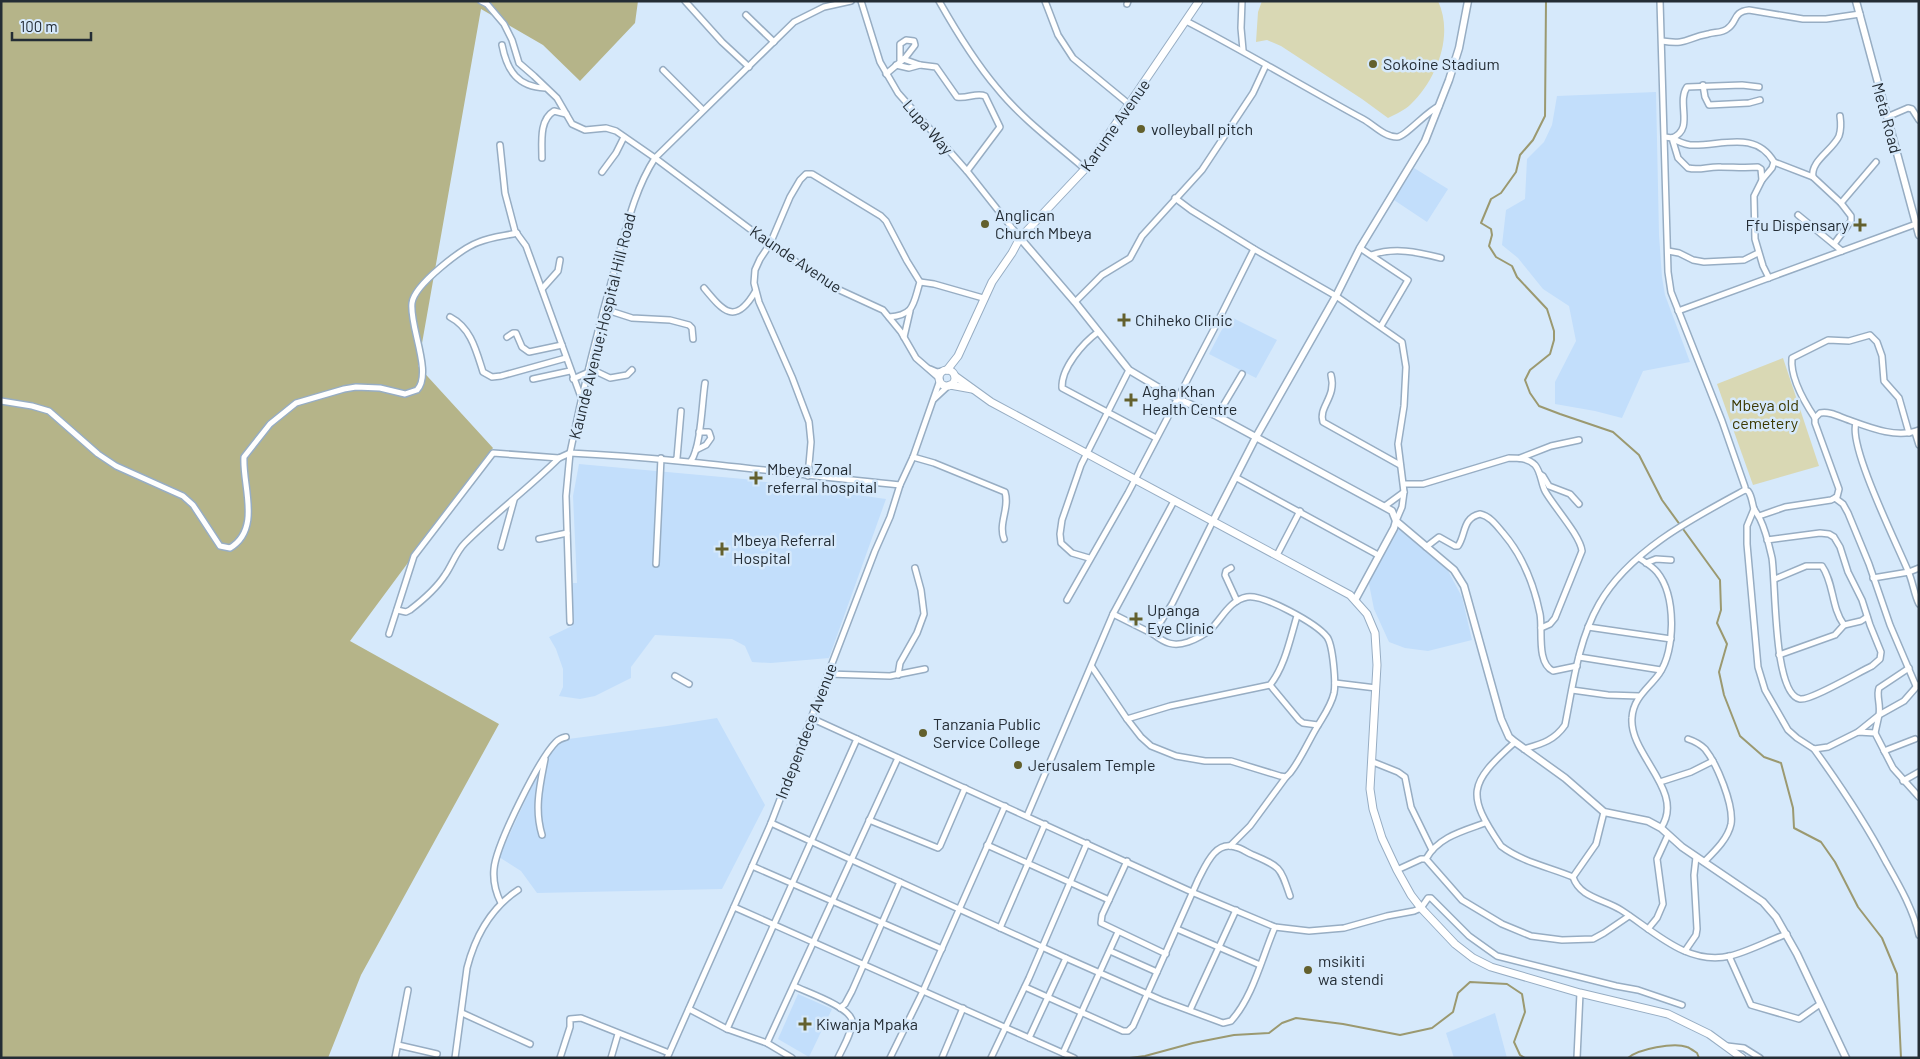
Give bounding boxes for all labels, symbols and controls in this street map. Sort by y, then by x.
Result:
scale bar [12,10,91,42]
text: 100 m [20,17,58,35]
place label: Sokoine Stadium [1383,54,1500,73]
marker: Sokoine Stadium [1367,58,1379,70]
street label: Karume Avenue [1076,75,1153,174]
street label: Meta Road [1869,80,1906,155]
street label: Lupa Way [899,95,958,159]
place label: volleyball pitch [1151,119,1253,138]
marker: volleyball pitch [1135,123,1147,135]
place label: Anglican Church Mbeya [995,205,1092,242]
street label: Kaunde Avenue;Hospital Hill Road [564,211,639,441]
place label: Ffu Dispensary [1745,215,1850,234]
marker: Anglican Church Mbeya [979,218,991,230]
marker: Ffu Dispensary [1853,218,1867,232]
street label: Kaunde Avenue [747,221,846,296]
place label: Chiheko Clinic [1135,310,1233,329]
marker: Chiheko Clinic [1117,313,1131,327]
place label: Agha Khan Health Centre [1142,381,1237,418]
marker: Agha Khan Health Centre [1124,393,1138,407]
park label: Mbeya old cemetery [1731,395,1799,432]
place label: Mbeya Zonal referral hospital [767,459,877,496]
marker: Mbeya Zonal referral hospital [749,471,763,485]
place label: Mbeya Referral Hospital [733,530,835,567]
marker: Mbeya Referral Hospital [715,542,729,556]
place label: Upanga Eye Clinic [1147,600,1214,637]
marker: Upanga Eye Clinic [1129,612,1143,626]
street label: Independece Avenue [771,660,840,801]
place label: Tanzania Public Service College [933,714,1041,751]
marker: Tanzania Public Service College [917,727,929,739]
place label: Jerusalem Temple [1028,755,1155,774]
marker: Jerusalem Temple [1012,759,1024,771]
place label: msikiti wa stendi [1318,951,1384,988]
marker: msikiti wa stendi [1302,964,1314,976]
place label: Kiwanja Mpaka [816,1014,918,1033]
marker: Kiwanja Mpaka [798,1017,812,1031]

